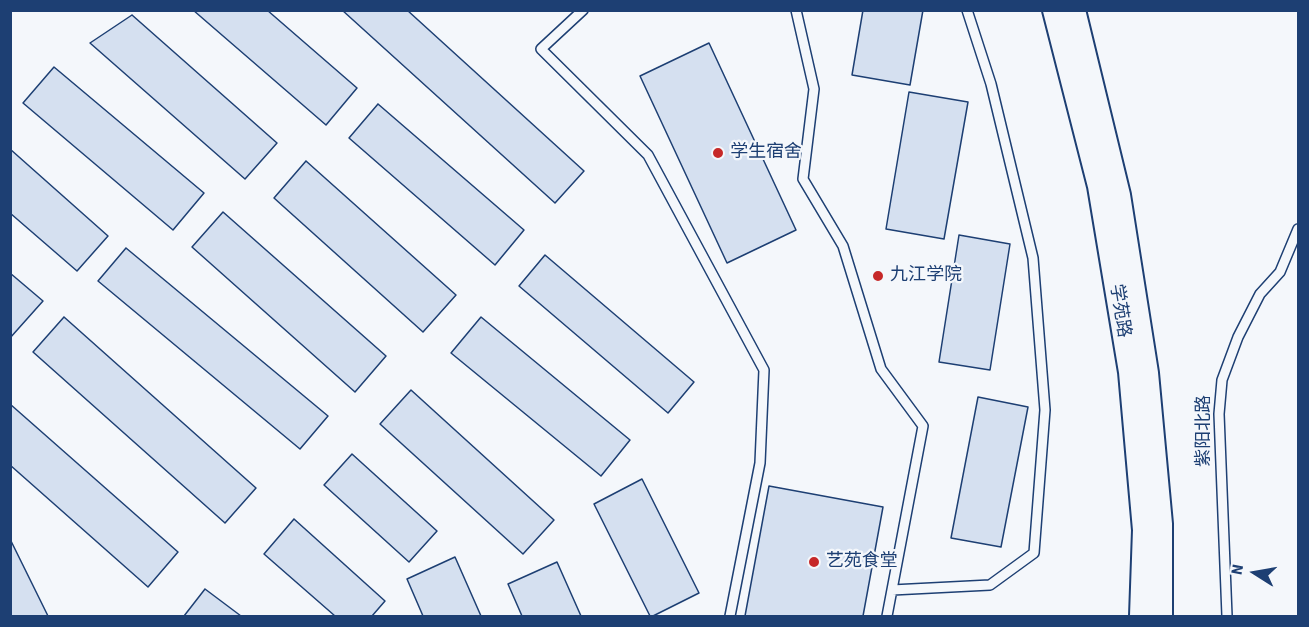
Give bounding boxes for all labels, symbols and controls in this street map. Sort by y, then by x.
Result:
place label: 学生宿舍 [730,142,802,164]
marker: 学生宿舍 [711,146,725,160]
place label: 九江学院 [890,265,962,287]
marker: 九江学院 [871,269,885,283]
street label: 学苑路 [1104,283,1134,339]
street label: 紫阳北路 [1194,395,1216,467]
north arrow [1225,543,1285,603]
place label: 艺苑食堂 [826,551,898,573]
marker: 艺苑食堂 [807,555,821,569]
text: N [1226,562,1249,577]

